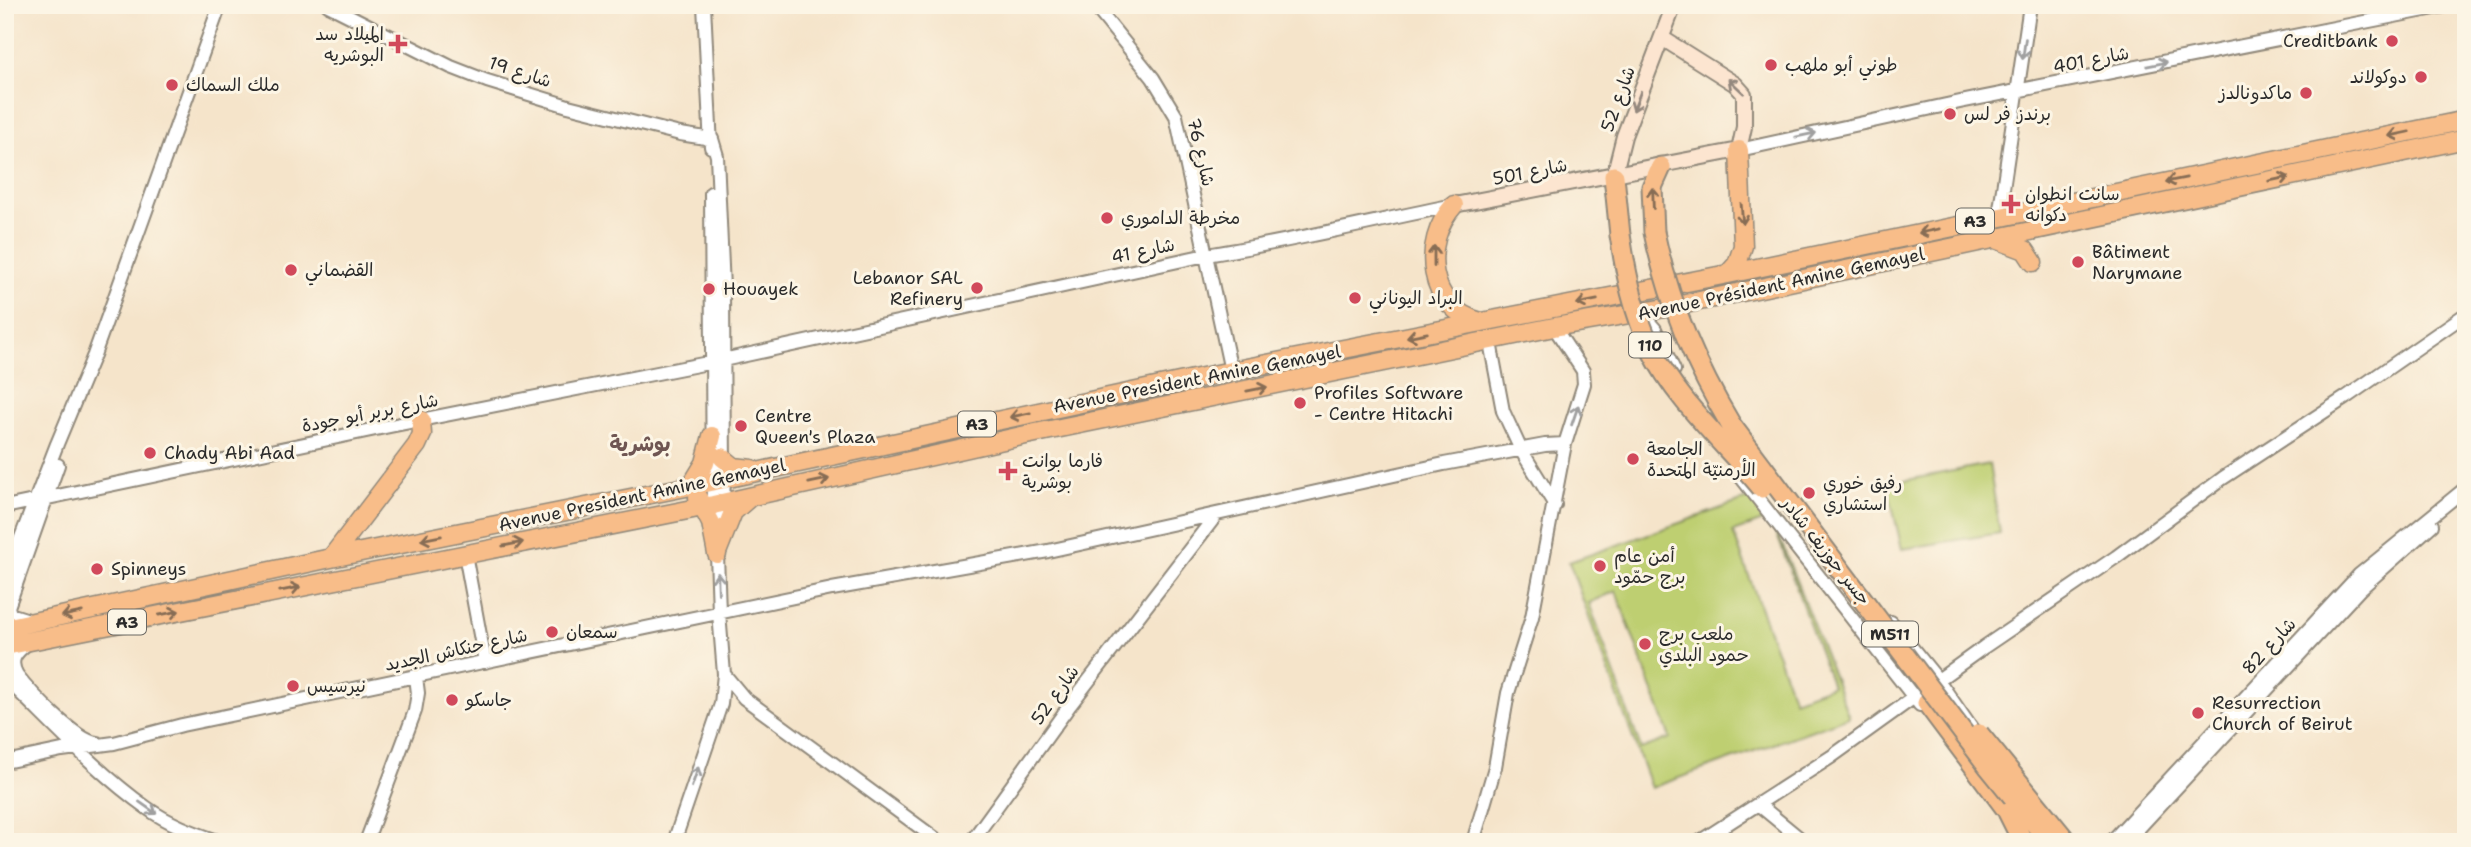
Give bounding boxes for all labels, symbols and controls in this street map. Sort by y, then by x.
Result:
place label: الميلاد سد البوشريه [315,22,384,67]
place label: Creditbank [2283,29,2378,53]
marker: Creditbank [2384,33,2400,49]
marker: الميلاد سد البوشريه [390,36,406,52]
one-way arrow [2017,37,2030,60]
street label: شارع 401 [2051,41,2131,79]
street label: شارع 19 [486,51,554,93]
place label: طوني أبو ملهب [1785,53,1898,81]
marker: طوني أبو ملهب [1763,57,1779,73]
one-way arrow [2145,57,2168,70]
street label: شارع 52 [1595,63,1641,135]
place label: دوكولاند [2350,65,2407,89]
marker: دوكولاند [2413,69,2429,85]
place label: ملك السماك [186,73,280,97]
marker: ملك السماك [164,77,180,93]
one-way arrow [1727,78,1744,95]
place label: ماكدونالدز [2217,81,2292,105]
marker: ماكدونالدز [2298,85,2314,101]
one-way arrow [1630,90,1643,112]
place label: برندز فر لس [1964,102,2051,126]
marker: برندز فر لس [1942,106,1958,122]
street label: شارع 76 [1181,115,1221,189]
one-way arrow [2388,127,2411,141]
one-way arrow [1794,128,1817,142]
street label: شارع 501 [1491,153,1569,191]
one-way arrow [2267,172,2290,185]
one-way arrow [2165,174,2188,188]
place label: سانت انطوان دكوانه [2025,182,2120,227]
one-way arrow [1646,187,1659,210]
marker: سانت انطوان دكوانه [2003,196,2019,212]
one-way arrow [1736,202,1749,225]
place label: مخرطة الداموري [1121,206,1240,231]
road number: A3 [1956,209,1994,234]
marker: مخرطة الداموري [1099,210,1115,226]
one-way arrow [1918,224,1941,238]
street label: شارع 41 [1109,233,1177,269]
place label: Bâtiment Narymane [2092,240,2182,285]
street label: Avenue Président Amine Gemayel [1635,242,1927,326]
one-way arrow [1427,245,1441,268]
marker: Bâtiment Narymane [2070,254,2086,270]
place label: القضماني [305,258,374,286]
marker: القضماني [283,262,299,278]
place label: Lebanor SAL Refinery [853,266,963,311]
place label: Houayek [723,277,799,301]
marker: Lebanor SAL Refinery [969,280,985,296]
marker: Houayek [701,281,717,297]
place label: البراد اليوناني [1369,286,1463,314]
marker: البراد اليوناني [1347,290,1363,306]
one-way arrow [1576,296,1599,310]
one-way arrow [1407,329,1429,343]
road number: 110 [1629,332,1671,358]
street label: Avenue President Amine Gemayel [1051,339,1344,419]
place label: Profiles Software - Centre Hitachi [1314,381,1463,426]
one-way arrow [1245,382,1268,395]
street label: شارع بربر أبو جودة [300,388,440,438]
marker: Profiles Software - Centre Hitachi [1292,395,1308,411]
place label: Centre Queen's Plaza [755,404,875,449]
one-way arrow [1570,404,1582,426]
one-way arrow [1009,409,1032,423]
road number: A3 [958,412,996,436]
marker: Centre Queen's Plaza [733,418,749,434]
district label: بوشرية [610,430,670,458]
place label: الجامعة الأرمنيّة المتحدة [1647,437,1756,482]
place label: Chady Abi Aad [164,441,295,465]
marker: Chady Abi Aad [142,445,158,461]
place label: فارما بوانت بوشرية [1022,449,1103,494]
marker: الجامعة الأرمنيّة المتحدة [1625,451,1641,467]
street label: Avenue President Amine Gemayel [496,453,788,537]
marker: فارما بوانت بوشرية [1000,463,1016,479]
place label: رفيق خوري استشاري [1823,471,1902,517]
one-way arrow [807,473,830,487]
marker: رفيق خوري استشاري [1801,485,1817,501]
street label: جسر جوزيف شادر [1775,490,1876,610]
one-way arrow [420,531,443,545]
one-way arrow [501,537,524,551]
place label: أمن عام برج حمّود [1614,544,1686,589]
place label: Spinneys [111,557,186,581]
marker: أمن عام برج حمّود [1592,558,1608,574]
marker: Spinneys [89,561,105,577]
one-way arrow [711,572,724,595]
one-way arrow [278,582,301,595]
one-way arrow [157,606,180,620]
one-way arrow [61,608,84,622]
road number: A3 [108,610,146,635]
street label: شارع 82 [2237,613,2301,679]
place label: سمعان [566,620,618,644]
place label: ملعب برج حمود البلدي [1659,622,1749,668]
road number: M511 [1862,622,1918,646]
street label: شارع حنكاش الجديد [382,623,530,677]
marker: سمعان [544,624,560,640]
marker: ملعب برج حمود البلدي [1637,636,1653,652]
street label: شارع 52 [1025,661,1085,729]
place label: نيرسيس [307,674,366,698]
marker: نيرسيس [285,678,301,694]
place label: جاسكو [464,688,512,712]
place label: Resurrection Church of Beirut [2212,691,2353,736]
marker: جاسكو [444,692,460,708]
marker: Resurrection Church of Beirut [2190,705,2206,721]
one-way arrow [690,766,702,788]
one-way arrow [138,801,157,815]

